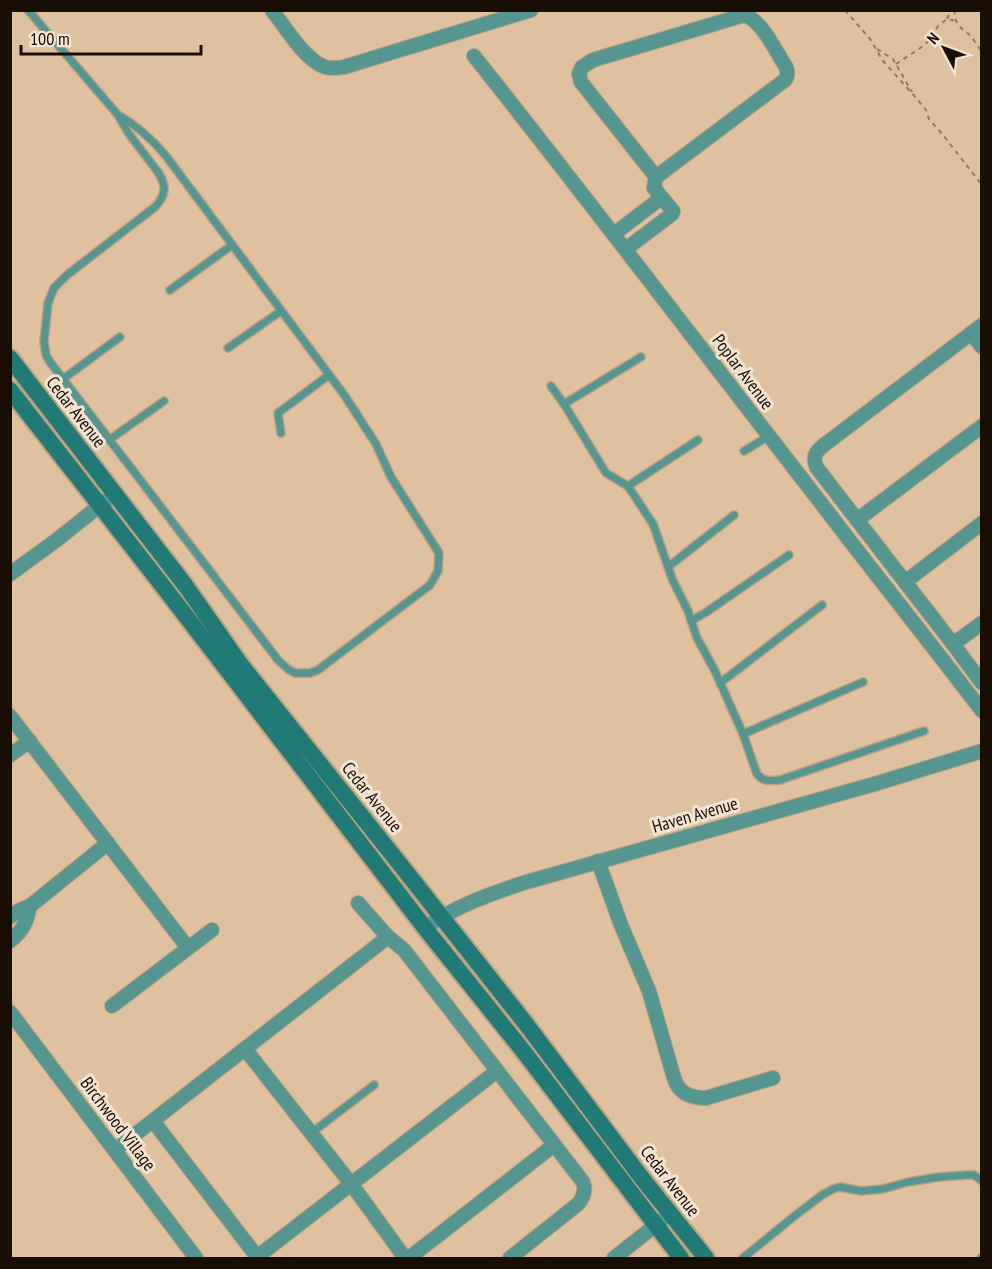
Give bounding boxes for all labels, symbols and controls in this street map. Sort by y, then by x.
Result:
scale bar [21,18,201,56]
north arrow [914,18,974,78]
text: 100 m [30,27,70,50]
text: N [922,28,943,48]
street label: Poplar Avenue [708,329,779,414]
street label: Cedar Avenue [41,372,111,452]
street label: Cedar Avenue [337,757,408,837]
street label: Haven Avenue [649,791,740,838]
street label: Birchwood Village [76,1072,161,1175]
street label: Cedar Avenue [635,1141,705,1221]

